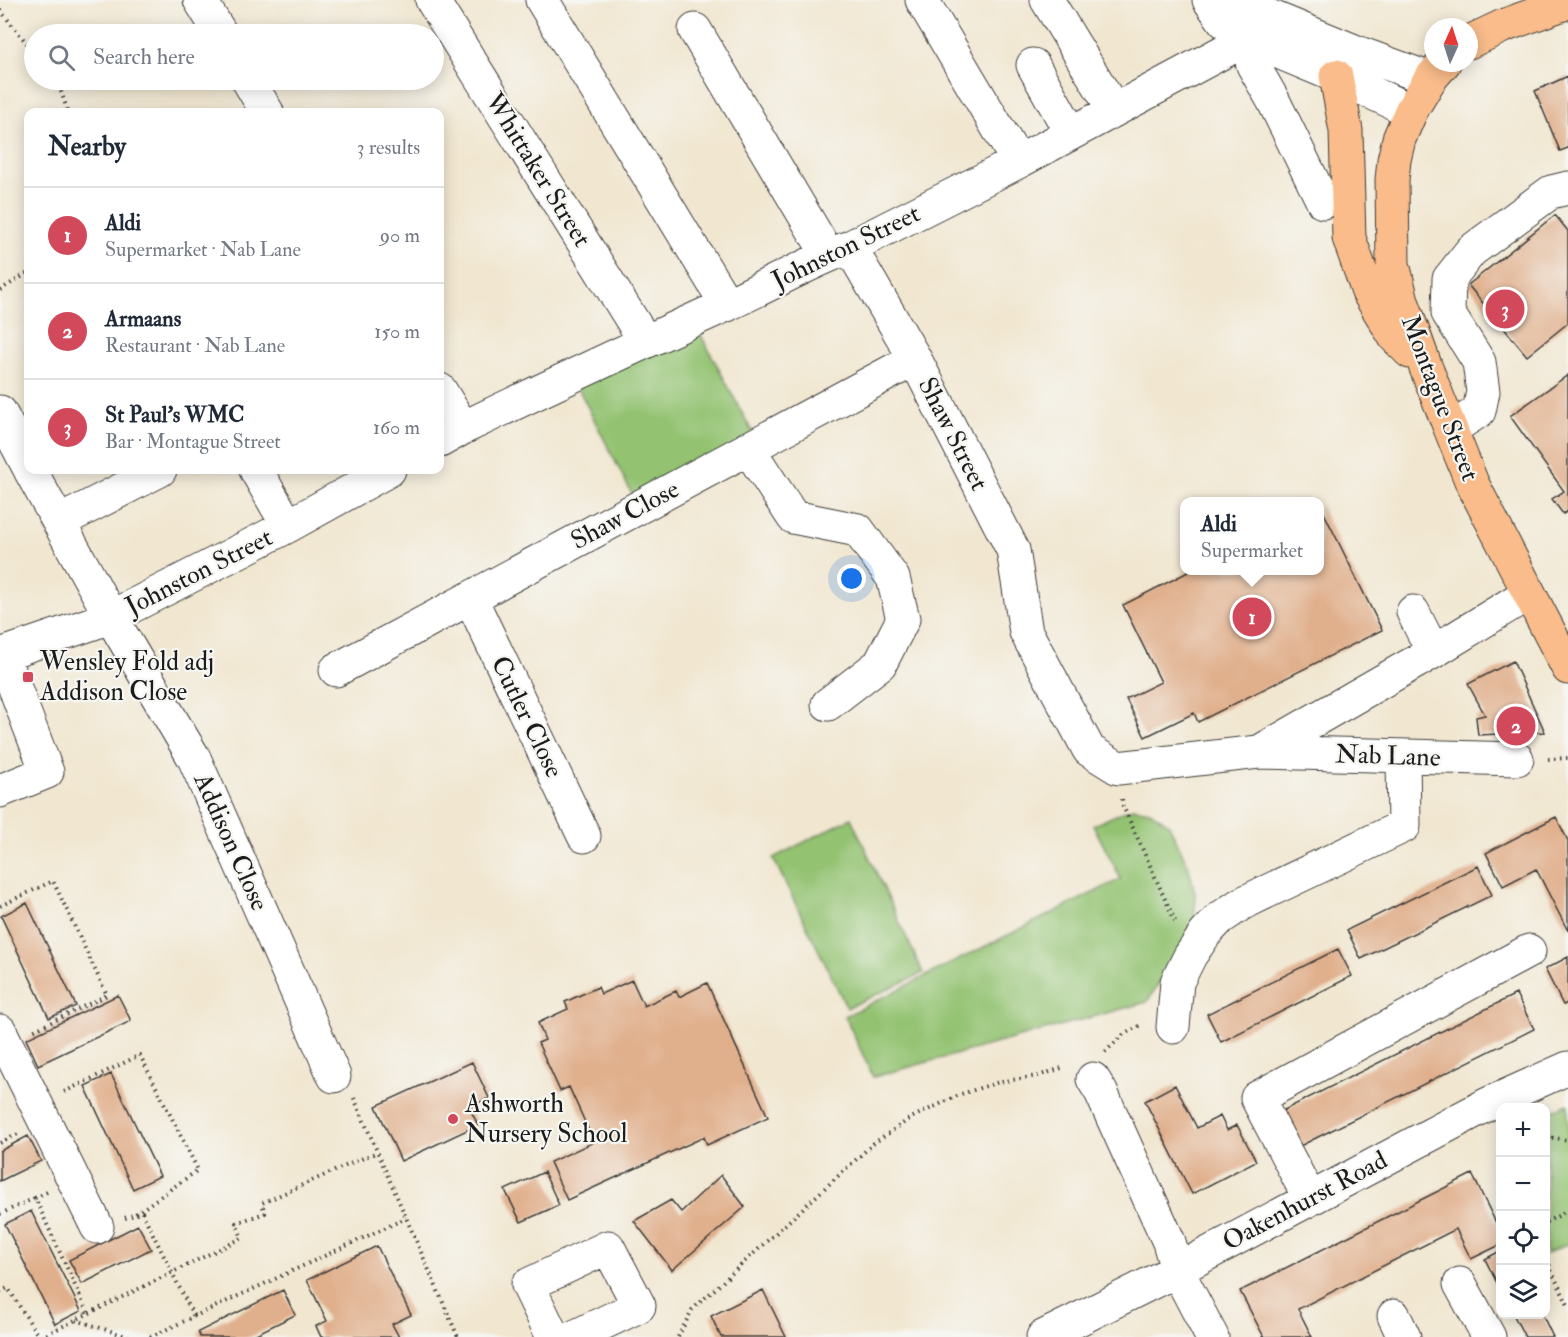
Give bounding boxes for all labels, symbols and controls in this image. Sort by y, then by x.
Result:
north arrow [1424,18,1478,72]
search box [24,24,444,90]
icon: search [45,41,78,74]
text: Search here [93,43,195,71]
street label: Whittaker Street [477,86,598,253]
text: Nearby [48,131,126,163]
text: 3 results [357,135,420,160]
street label: Johnston Street [766,197,925,297]
text: Aldi [105,209,141,237]
text: 1 [64,223,71,248]
text: 90 m [380,223,420,248]
text: Supermarket · Nab Lane [105,237,301,262]
pin: 3 [1486,286,1524,332]
text: Armaans [105,305,181,333]
street label: Montague Street [1394,311,1486,485]
text: 2 [62,319,73,344]
text: 150 m [374,319,420,344]
text: Restaurant · Nab Lane [105,333,285,358]
street label: Shaw Street [911,372,995,496]
text: St Paul's WMC [105,401,244,429]
text: 3 [64,415,71,440]
text: 160 m [373,415,420,440]
text: Bar · Montague Street [105,429,281,454]
street label: Shaw Close [565,473,685,557]
popup [1180,497,1324,575]
text: Aldi [1201,510,1237,538]
street label: Johnston Street [119,521,278,623]
text: Supermarket [1201,538,1303,563]
your location [837,564,866,593]
pin: 1 [1232,594,1272,640]
place label: Wensley Fold adj Addison Close [39,646,214,708]
street label: Cutler Close [484,651,570,783]
marker: Wensley Fold adj Addison Close [21,670,35,684]
pin: 2 [1496,704,1536,748]
street label: Nab Lane [1335,738,1441,774]
street label: Addison Close [186,767,276,916]
place label: Ashworth Nursery School [464,1088,628,1150]
map controls [1496,1103,1550,1319]
button: + [1496,1103,1550,1157]
marker: Ashworth Nursery School [446,1112,460,1126]
street label: Oakenhurst Road [1217,1144,1393,1258]
button: − [1496,1157,1550,1211]
button: locate [1496,1211,1550,1265]
button: layers [1496,1265,1550,1319]

